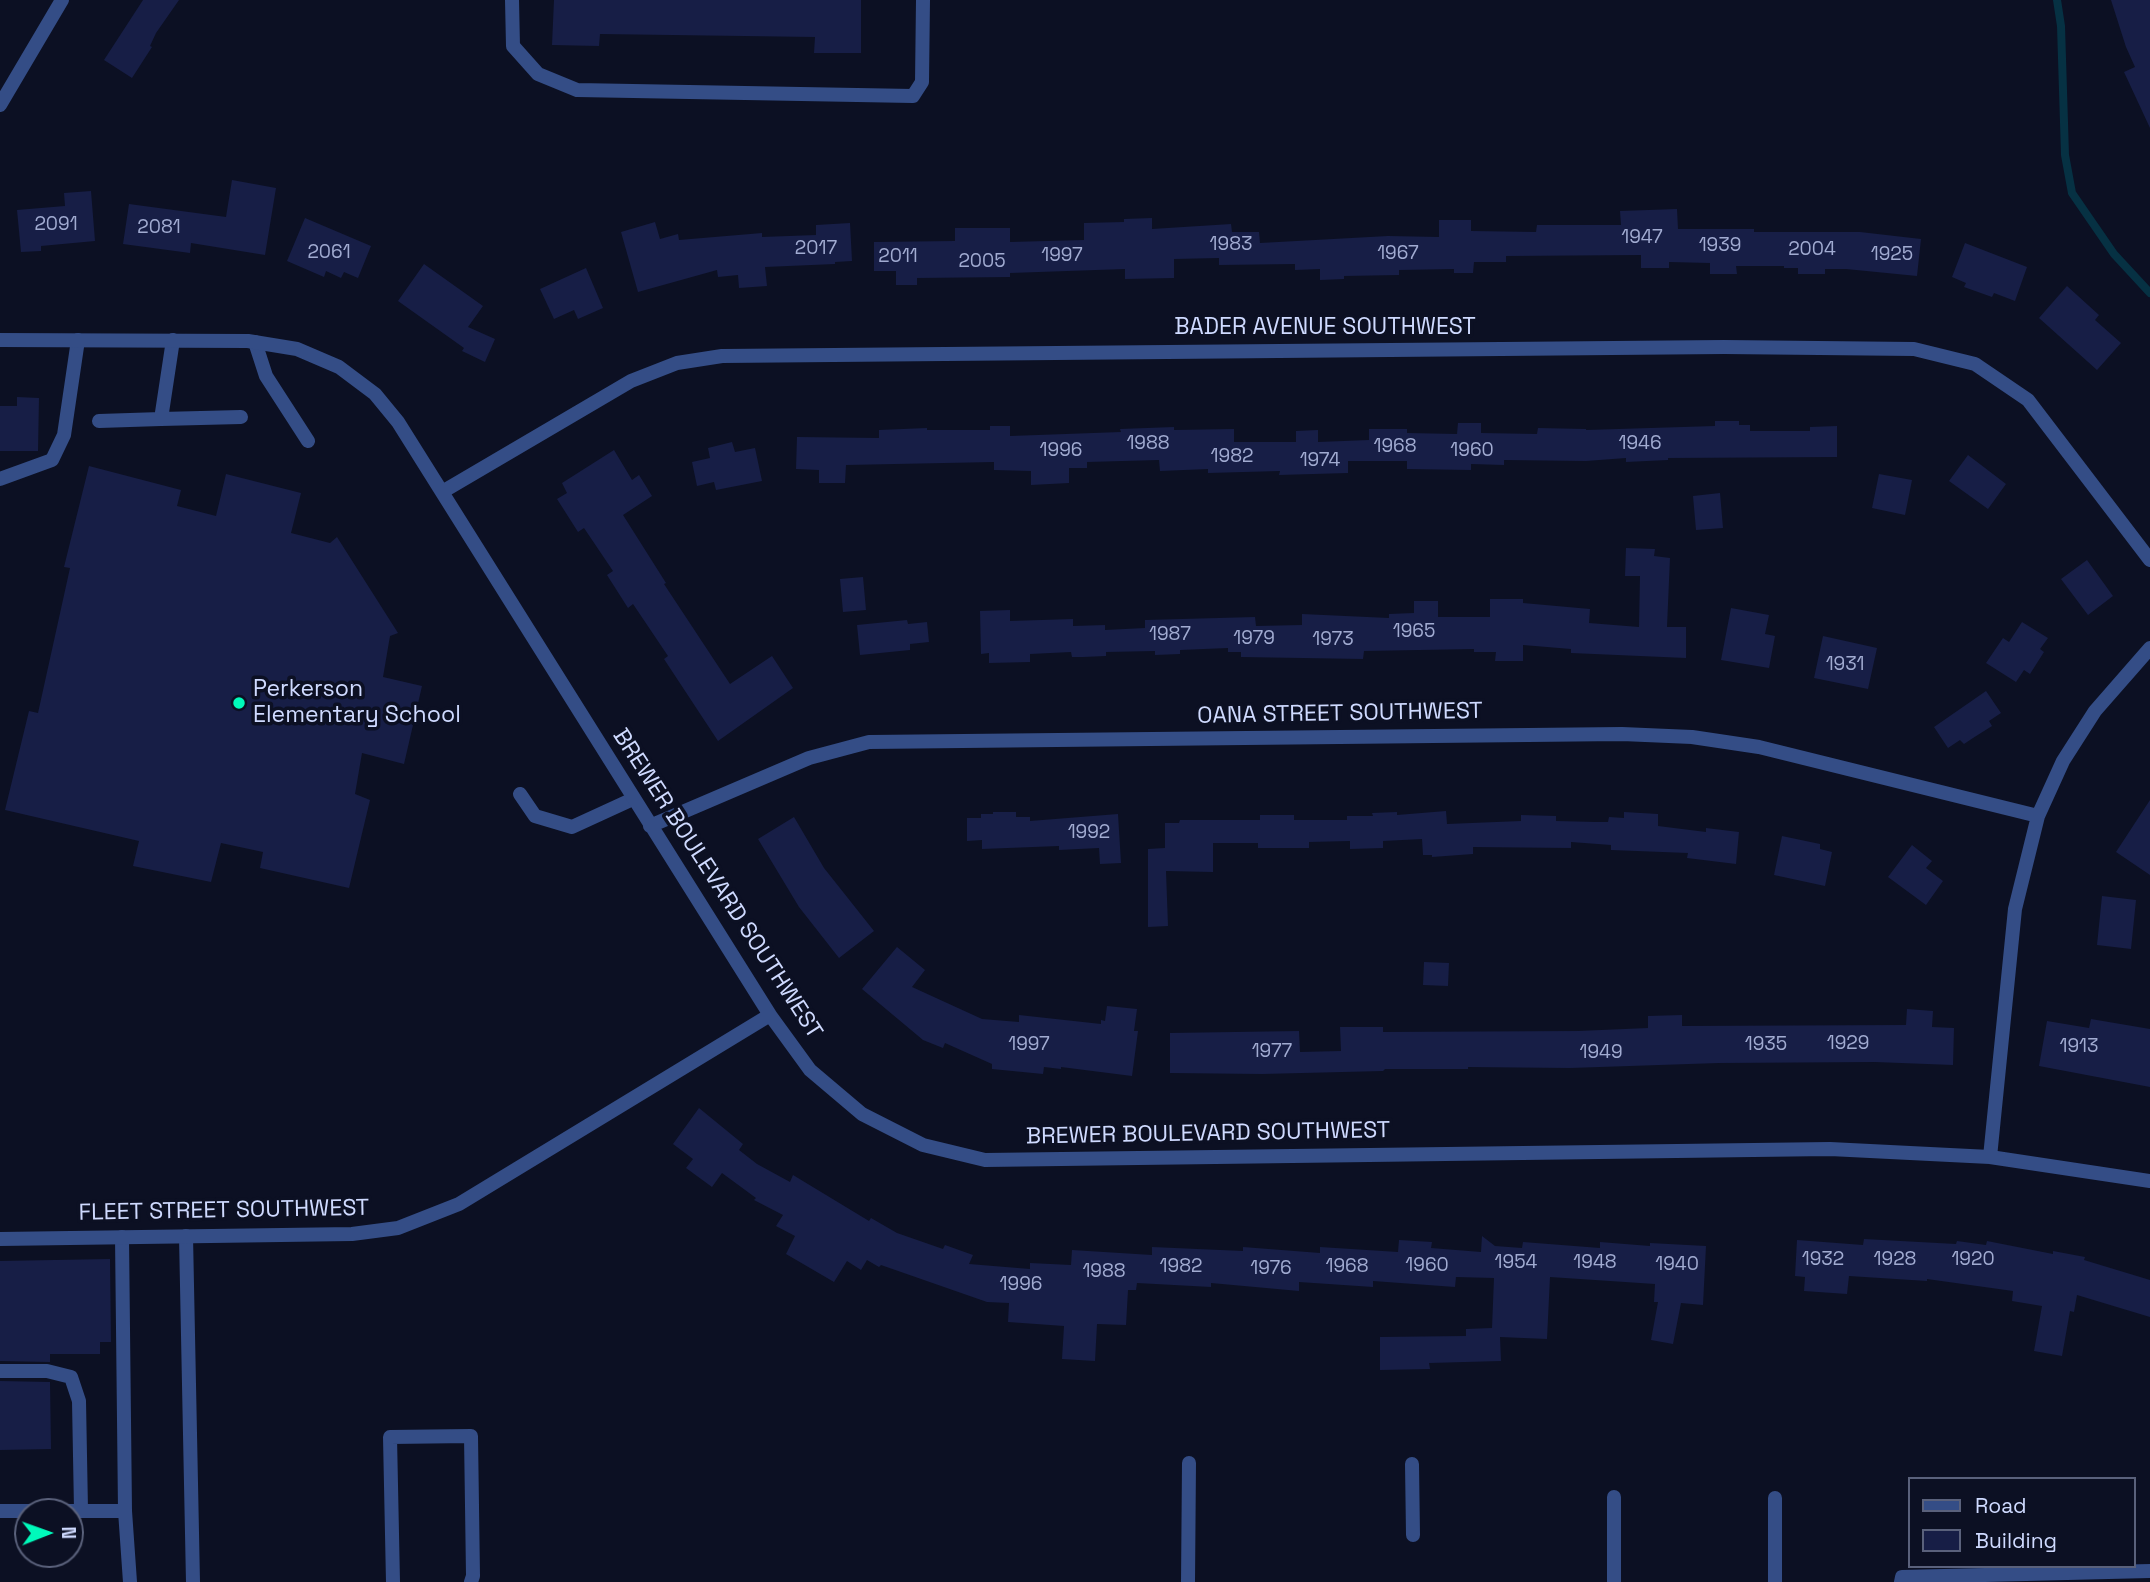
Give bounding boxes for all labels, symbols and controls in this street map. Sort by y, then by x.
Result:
house number: 2091 [34,214,78,236]
house number: 2081 [137,217,181,239]
house number: 1947 [1621,227,1663,249]
house number: 1983 [1210,234,1252,256]
house number: 1939 [1699,235,1741,257]
house number: 2017 [795,238,837,260]
house number: 2004 [1788,239,1836,261]
house number: 2061 [307,242,351,264]
house number: 1967 [1377,243,1419,265]
house number: 1925 [1871,244,1913,266]
house number: 1997 [1041,245,1083,267]
house number: 2011 [878,246,918,268]
house number: 2005 [958,251,1006,273]
street label: BADER AVENUE SOUTHWEST [1174,314,1476,342]
house number: 1988 [1126,433,1170,455]
house number: 1946 [1618,433,1662,455]
house number: 1968 [1373,436,1417,458]
house number: 1996 [1040,440,1082,462]
house number: 1960 [1450,440,1494,462]
house number: 1982 [1211,446,1253,468]
house number: 1974 [1300,450,1340,472]
house number: 1965 [1393,621,1435,643]
house number: 1987 [1149,624,1191,646]
house number: 1979 [1233,628,1275,650]
house number: 1973 [1312,629,1354,651]
house number: 1931 [1826,654,1864,676]
place label: Perkerson Elementary School [253,676,461,730]
marker: Perkerson Elementary School [231,695,247,711]
street label: OANA STREET SOUTHWEST [1197,698,1483,730]
street label: BREWER BOULEVARD SOUTHWEST [606,724,828,1044]
house number: 1992 [1068,822,1110,844]
house number: 1929 [1827,1033,1869,1055]
house number: 1997 [1008,1034,1050,1056]
house number: 1935 [1745,1034,1787,1056]
house number: 1913 [2060,1036,2098,1058]
house number: 1977 [1252,1041,1292,1063]
house number: 1949 [1579,1042,1623,1064]
street label: BREWER BOULEVARD SOUTHWEST [1026,1117,1390,1151]
street label: FLEET STREET SOUTHWEST [79,1195,369,1227]
house number: 1932 [1802,1249,1844,1271]
house number: 1928 [1874,1249,1916,1271]
house number: 1920 [1951,1249,1995,1271]
house number: 1954 [1495,1252,1537,1274]
house number: 1948 [1573,1252,1617,1274]
house number: 1940 [1655,1254,1699,1276]
house number: 1960 [1405,1255,1449,1277]
house number: 1982 [1160,1256,1202,1278]
house number: 1968 [1325,1256,1369,1278]
house number: 1976 [1250,1258,1292,1280]
house number: 1988 [1082,1261,1126,1283]
house number: 1996 [1000,1274,1042,1296]
legend [1909,1477,2136,1568]
text: Road [1975,1492,2027,1519]
north arrow [14,1498,84,1568]
text: N [56,1526,81,1539]
text: Building [1975,1527,2057,1554]

